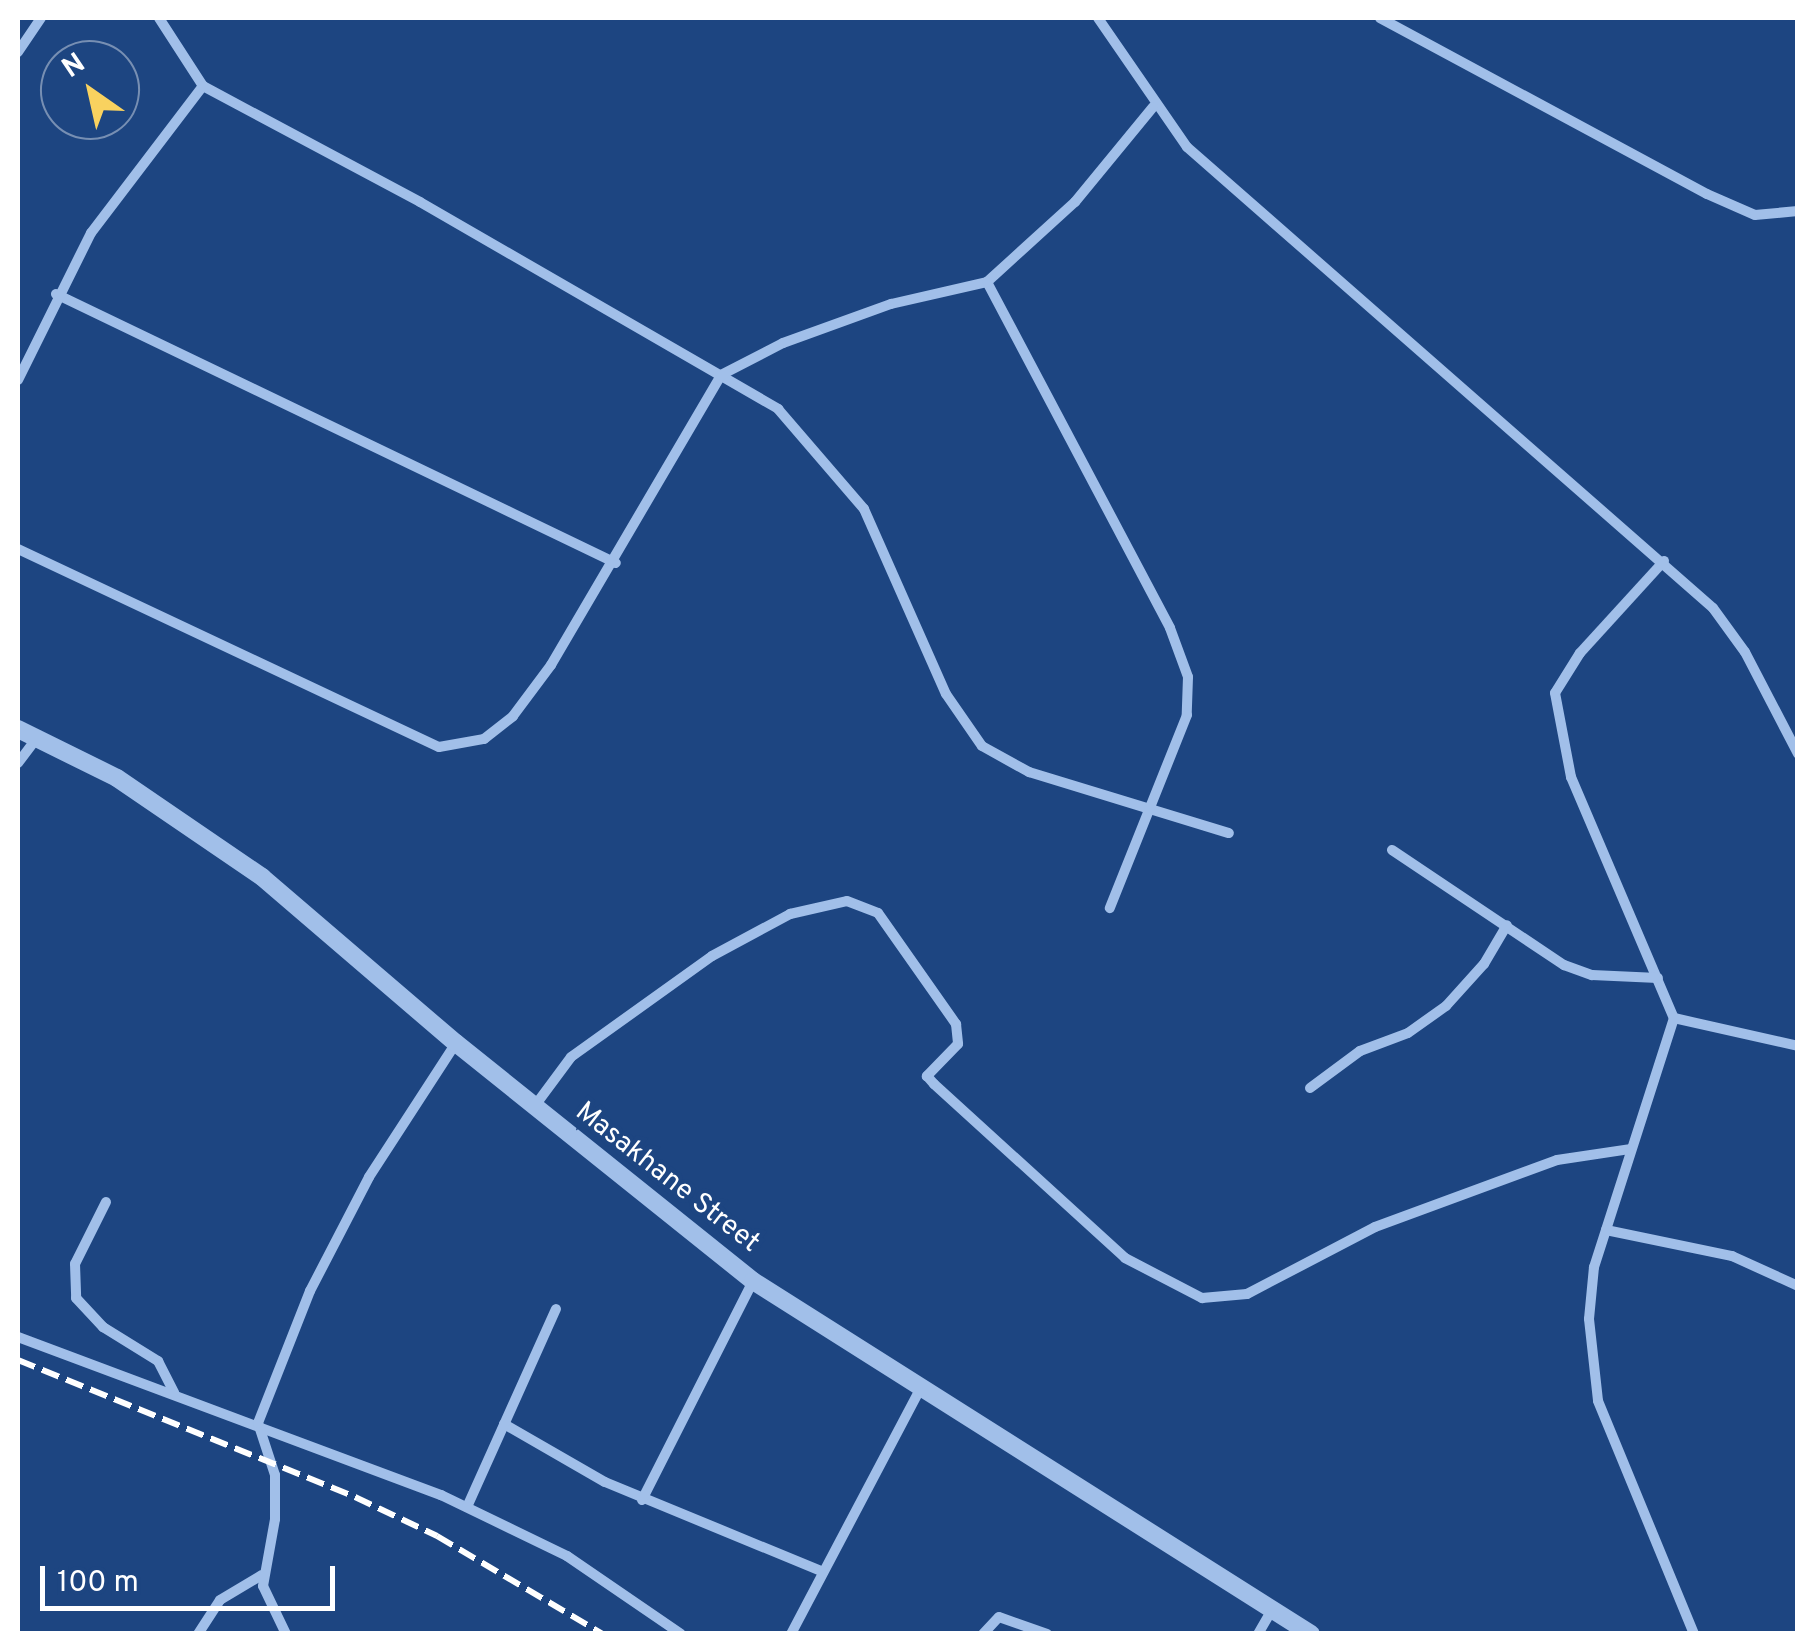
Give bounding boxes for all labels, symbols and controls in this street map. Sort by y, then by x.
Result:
north arrow [40,40,140,140]
text: N [56,46,93,87]
street label: Masakhane Street [568,1096,766,1260]
scale bar [45,1546,340,1608]
text: 100 m [57,1565,139,1602]

